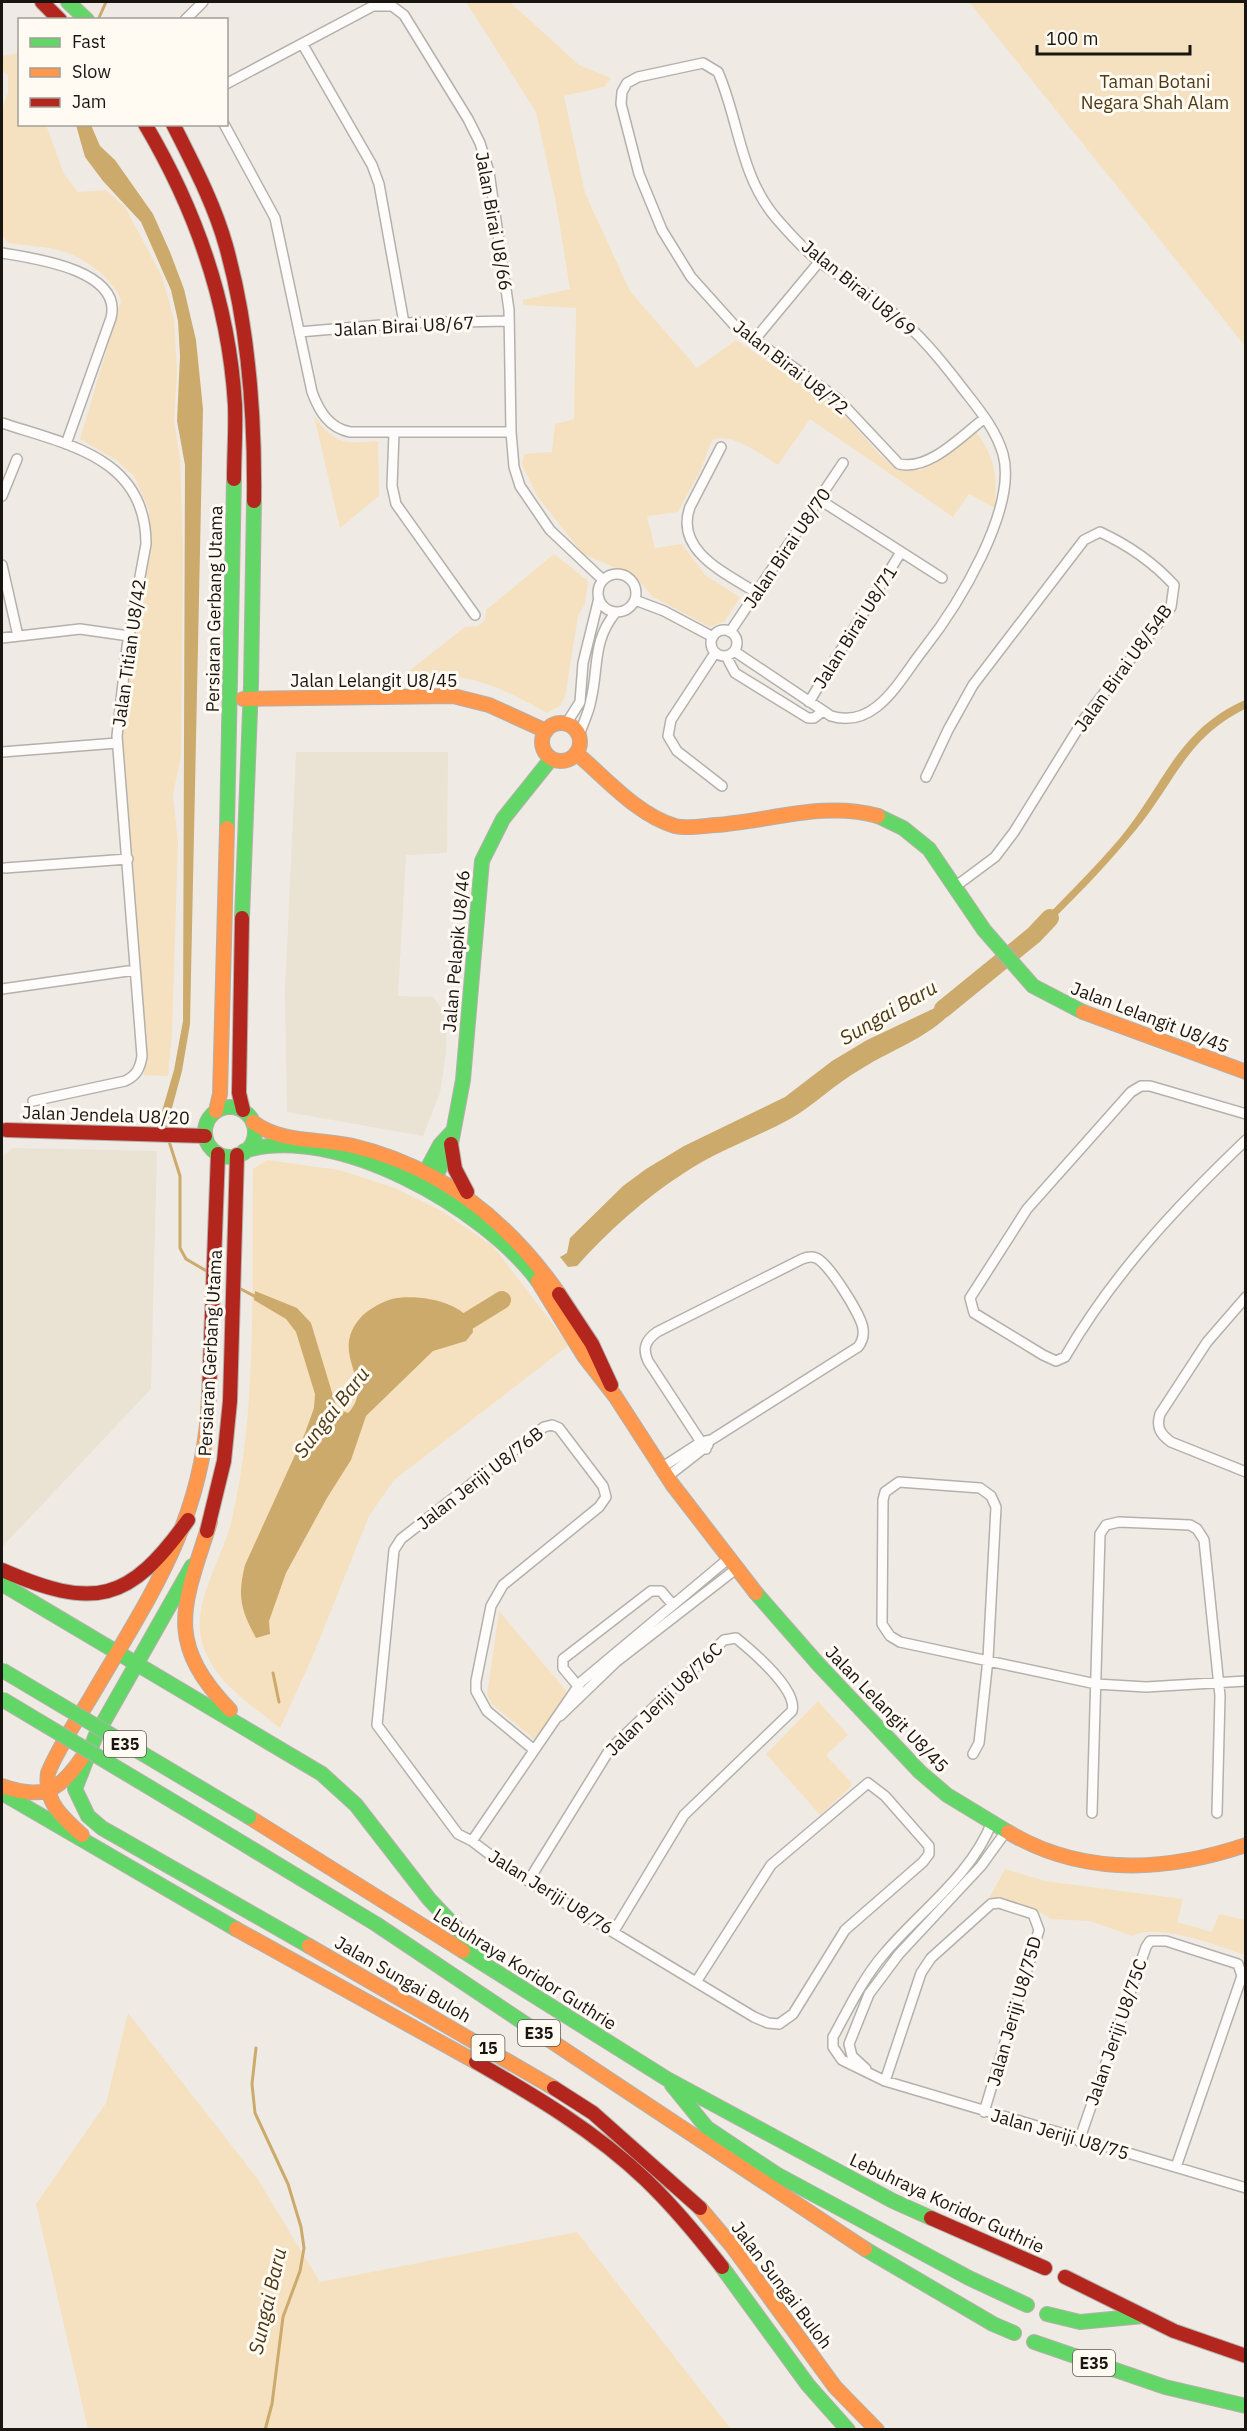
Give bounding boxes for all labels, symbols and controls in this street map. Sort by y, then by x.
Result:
legend [18,18,228,126]
scale bar [1037,18,1190,56]
text: 100 m [1046,27,1098,50]
text: Fast [72,30,106,53]
text: Slow [72,60,111,83]
park label: Taman Botani Negara Shah Alam [1081,70,1229,114]
text: Jam [72,90,107,113]
street label: Jalan Birai U8/66 [470,150,518,292]
street label: Jalan Birai U8/69 [797,235,921,341]
street label: Jalan Birai U8/67 [333,311,475,341]
street label: Jalan Birai U8/72 [729,315,853,419]
street label: Jalan Birai U8/70 [738,483,836,613]
street label: Persiaran Gerbang Utama [201,505,227,713]
street label: Jalan Birai U8/71 [808,561,902,693]
street label: Jalan Titian U8/42 [107,578,151,728]
street label: Jalan Birai U8/54B [1069,600,1177,736]
street label: Jalan Lelangit U8/45 [290,669,458,692]
street label: Jalan Pelapik U8/46 [437,869,475,1033]
water label: Sungai Baru [834,973,942,1051]
street label: Jalan Lelangit U8/45 [1068,976,1232,1058]
street label: Jalan Jendela U8/20 [22,1101,190,1129]
street label: Persiaran Gerbang Utama [193,1249,227,1457]
water label: Sungai Baru [287,1361,375,1463]
street label: Jalan Jeriji U8/76B [412,1421,548,1535]
street label: Jalan Jeriji U8/76C [601,1637,727,1761]
street label: Jalan Lelangit U8/45 [821,1641,953,1777]
road number: E35 [104,1731,146,1757]
street label: Jalan Jeriji U8/76 [484,1844,618,1940]
street label: Lebuhraya Koridor Guthrie [429,1903,621,2035]
street label: Jalan Sungai Buloh [331,1931,475,2027]
street label: Jalan Jeriji U8/75D [982,1933,1046,2089]
street label: Jalan Jeriji U8/75C [1080,1956,1152,2108]
road number: E35 [518,2020,560,2046]
road number: 15 [472,2035,504,2061]
street label: Jalan Jeriji U8/75 [988,2103,1132,2165]
street label: Lebuhraya Koridor Guthrie [846,2148,1048,2258]
street label: Jalan Sungai Buloh [727,2217,837,2353]
water label: Sungai Baru [242,2245,292,2357]
road number: E35 [1073,2350,1115,2376]

